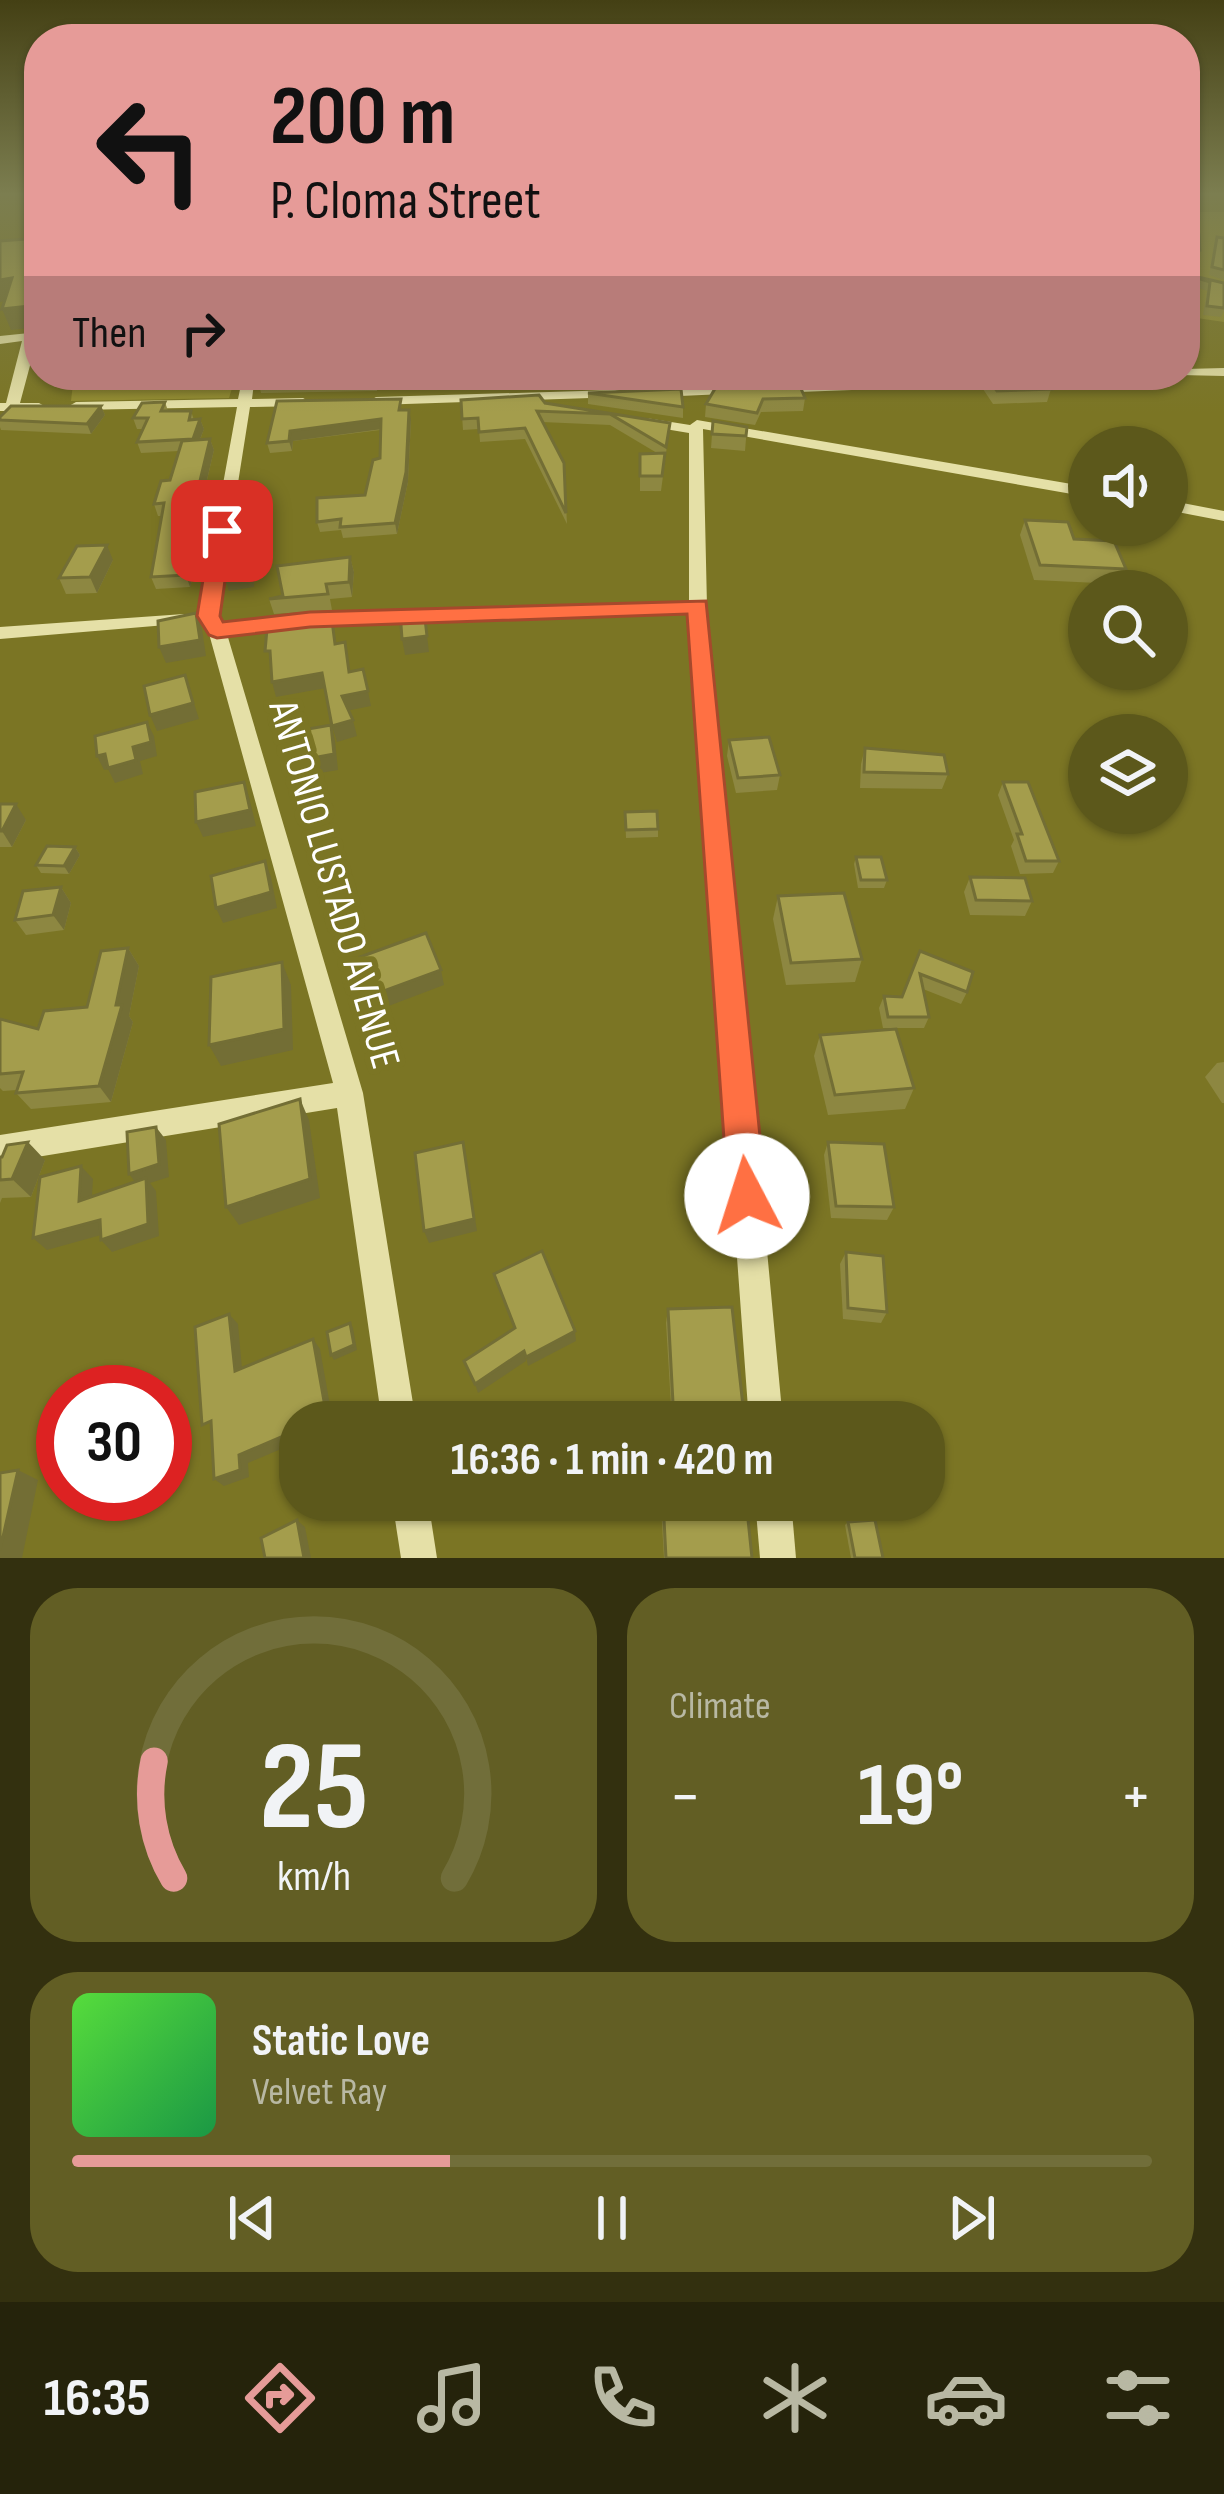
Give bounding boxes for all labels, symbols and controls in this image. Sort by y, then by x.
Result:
text: 200 m [270,67,456,168]
icon: left [72,72,228,228]
text: P. Cloma Street [270,169,541,234]
icon: right [170,300,236,366]
text: Then [72,306,146,361]
map controls [1068,426,1188,834]
button: sound [1068,426,1188,546]
pin [171,480,273,582]
icon: arrive [189,498,255,564]
button: search [1068,570,1188,690]
street label: ANTONIO LUSTADO AVENUE [256,694,411,1075]
button: layers [1068,714,1188,834]
position arrow [684,1133,810,1259]
speed limit sign: 30 [36,1365,192,1521]
text: 16:36 · 1 min · 420 m [451,1433,773,1488]
text: Climate [669,1683,771,1730]
text: 25 [259,1715,368,1864]
text: 19° [857,1743,964,1851]
text: − [669,1758,701,1837]
text: + [1120,1758,1152,1837]
text: km/h [276,1851,351,1903]
text: Static Love [252,2014,430,2069]
text: Velvet Ray [252,2069,387,2116]
icon: previous [219,2185,285,2251]
icon: pause [579,2185,645,2251]
icon: next [939,2185,1005,2251]
icon: directions [238,2356,322,2440]
icon: music [410,2356,494,2440]
icon: phone [581,2356,665,2440]
icon: climate [753,2356,837,2440]
icon: car [924,2356,1008,2440]
icon: filters [1096,2356,1180,2440]
text: 16:35 [44,2366,150,2431]

